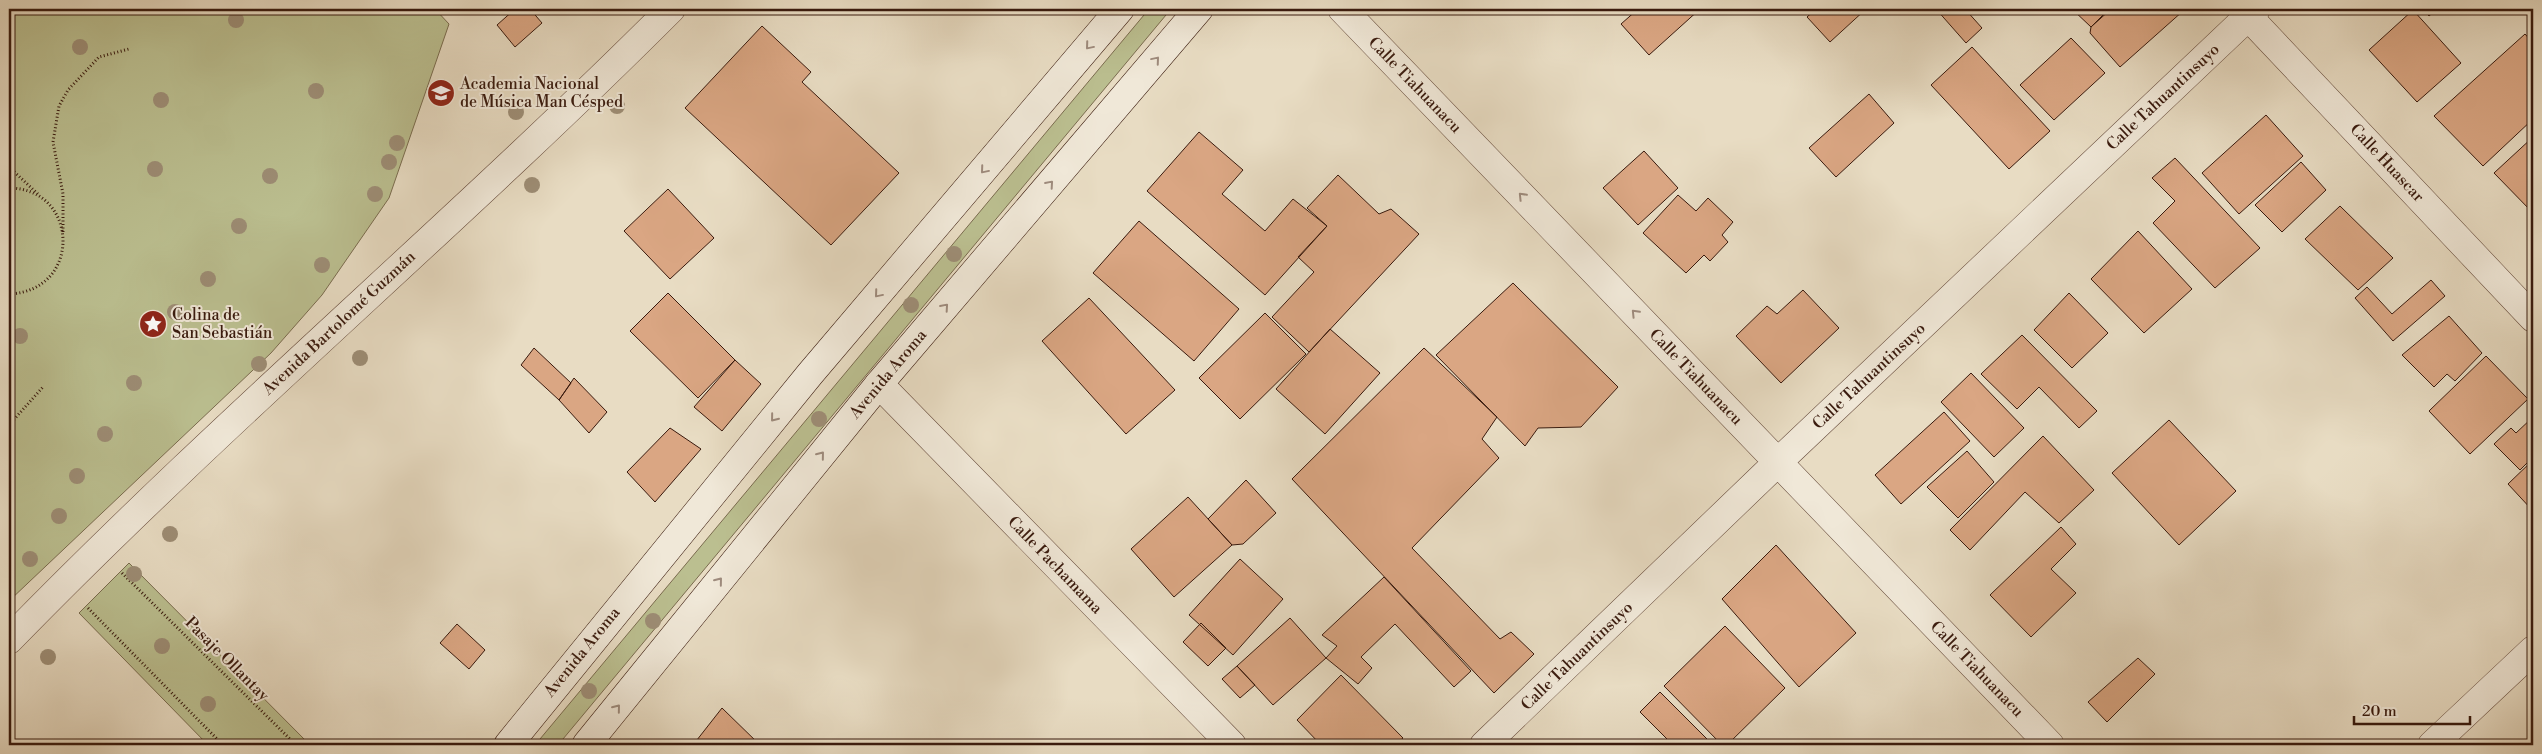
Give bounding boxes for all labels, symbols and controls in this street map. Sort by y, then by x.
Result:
street label: Calle Tiahuanacu [1364,33,1466,137]
street label: Calle Tahuantinsuyo [2102,39,2224,155]
one-way arrow [1086,40,1094,49]
one-way arrow [1150,57,1159,66]
place label: Academia Nacional de Música Man Césped [459,74,623,112]
school or university icon: Academia Nacional de Música Man Césped [426,78,456,108]
street label: Calle Huascar [2346,120,2428,206]
one-way arrow [980,164,989,173]
one-way arrow [1045,180,1054,189]
one-way arrow [1519,193,1528,202]
street label: Avenida Bartolomé Guzmán [258,247,420,400]
one-way arrow [875,288,884,297]
one-way arrow [939,304,947,313]
place label: Colina de San Sebastián [172,305,273,343]
place icon: Colina de San Sebastián [138,309,168,339]
one-way arrow [1632,310,1641,319]
street label: Calle Tahuantinsuyo [1808,318,1930,434]
street label: Avenida Aroma [844,325,932,423]
street label: Calle Tiahuanacu [1645,325,1747,429]
one-way arrow [771,412,779,421]
one-way arrow [816,452,824,461]
street label: Calle Pachamama [1003,512,1107,619]
one-way arrow [714,578,722,587]
street label: Calle Tahuantinsuyo [1517,598,1637,714]
street label: Avenida Aroma [539,602,625,702]
street label: Pasaje Ollantay [181,613,274,706]
street label: Calle Tiahuanacu [1926,617,2028,721]
scale bar [2354,694,2471,726]
text: 20 m [2362,702,2397,721]
one-way arrow [611,704,620,713]

